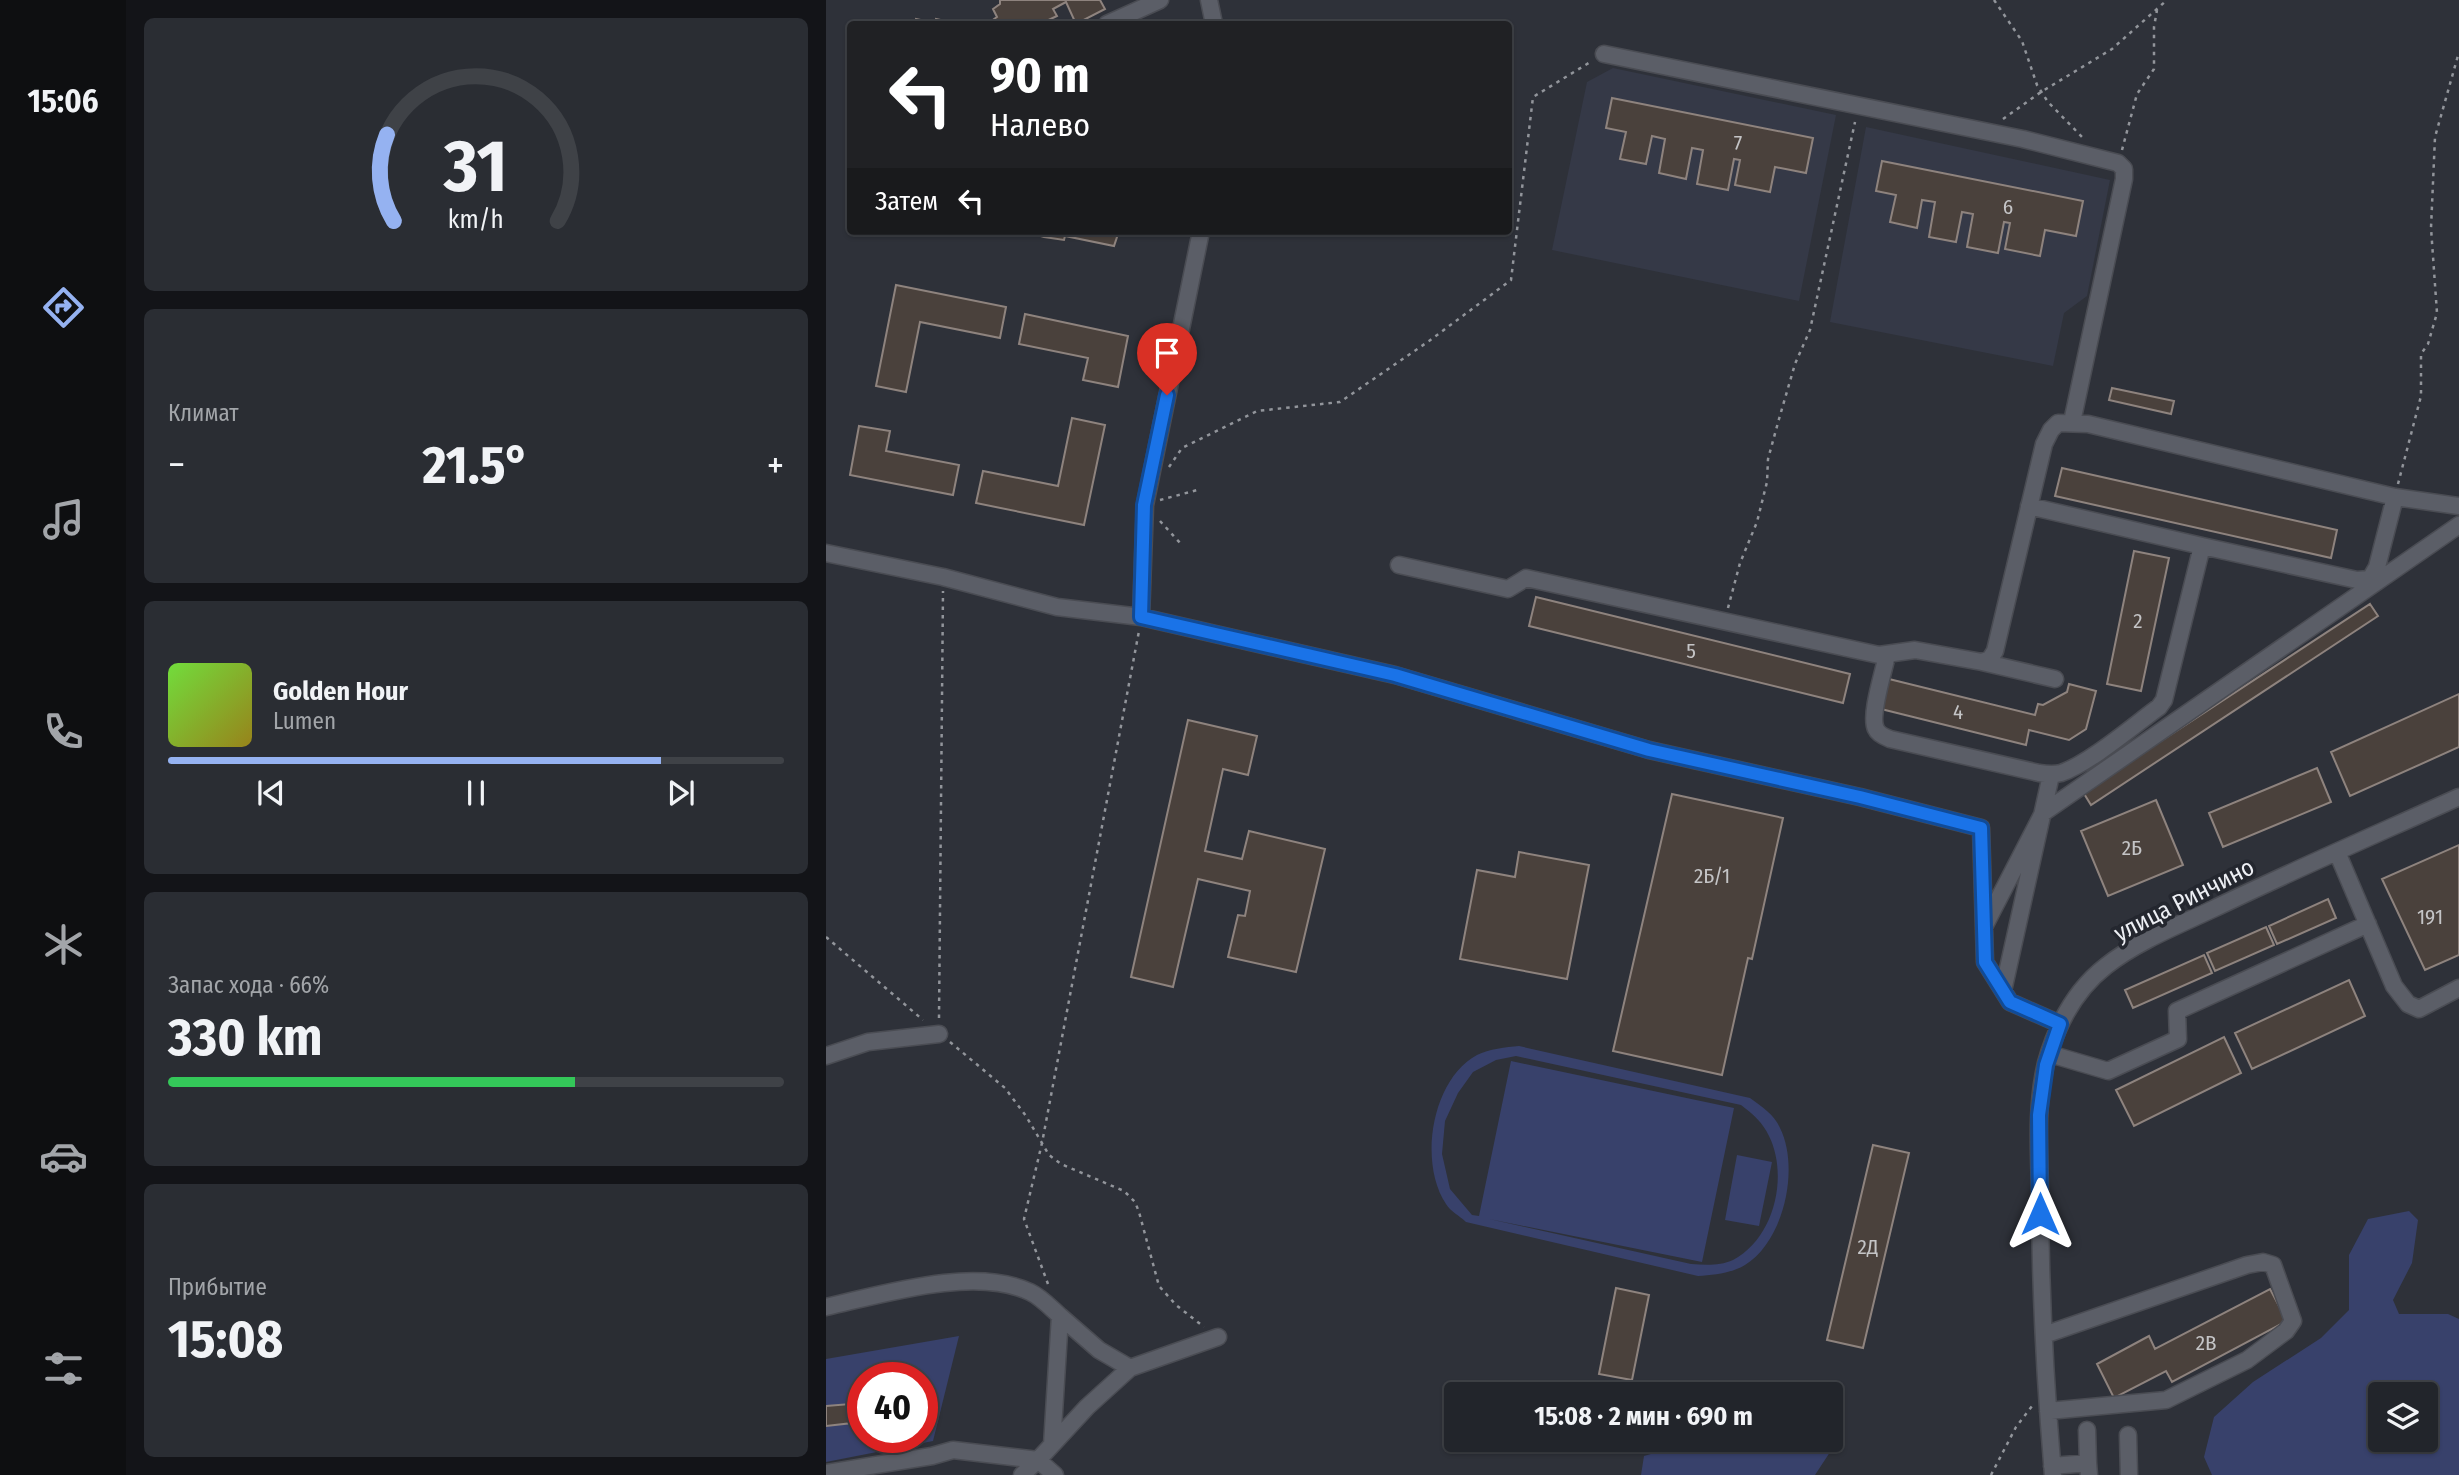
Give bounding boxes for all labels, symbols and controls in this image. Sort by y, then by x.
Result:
text: 90 m [990,46,1090,105]
icon: left [875,49,966,140]
text: 15:06 [28,82,98,120]
text: Налево [990,106,1090,144]
text: 31 [443,123,508,210]
house number: 7 [1734,130,1742,156]
icon: left [952,182,990,220]
text: Затем [875,186,938,217]
house number: 6 [2003,194,2013,220]
text: km/h [448,205,504,235]
icon: directions [39,283,88,332]
pin [1137,323,1197,395]
icon: arrive [1148,334,1186,372]
text: Климат [168,399,239,427]
text: 21.5° [422,434,529,497]
text: − [168,442,185,488]
text: + [767,442,784,488]
icon: music [39,495,88,544]
house number: 2 [2133,608,2143,634]
house number: 5 [1686,638,1696,664]
text: Golden Hour [273,676,408,707]
house number: 4 [1953,699,1963,725]
icon: phone [39,707,88,756]
text: Lumen [273,707,336,735]
icon: previous [252,774,290,812]
icon: pause [457,774,495,812]
icon: next [662,774,700,812]
house number: 2Б [2122,835,2142,861]
street label: улица Ринчино [2109,853,2259,947]
house number: 2Б/1 [1694,863,1730,889]
house number: 191 [2417,904,2443,930]
icon: climate [39,920,88,969]
text: Запас хода · 66% [168,971,329,999]
text: 330 km [168,1006,323,1069]
icon: car [39,1132,88,1181]
position arrow [2003,1177,2077,1251]
house number: 2Д [1858,1234,1878,1260]
text: Прибытие [168,1273,267,1301]
text: 15:08 [168,1308,283,1371]
house number: 2В [2196,1330,2216,1356]
icon: filters [39,1344,88,1393]
speed limit sign: 40 [847,1362,938,1453]
map controls [2368,1382,2438,1452]
button: layers [2368,1382,2438,1452]
text: 15:08 · 2 мин · 690 m [1534,1401,1753,1432]

